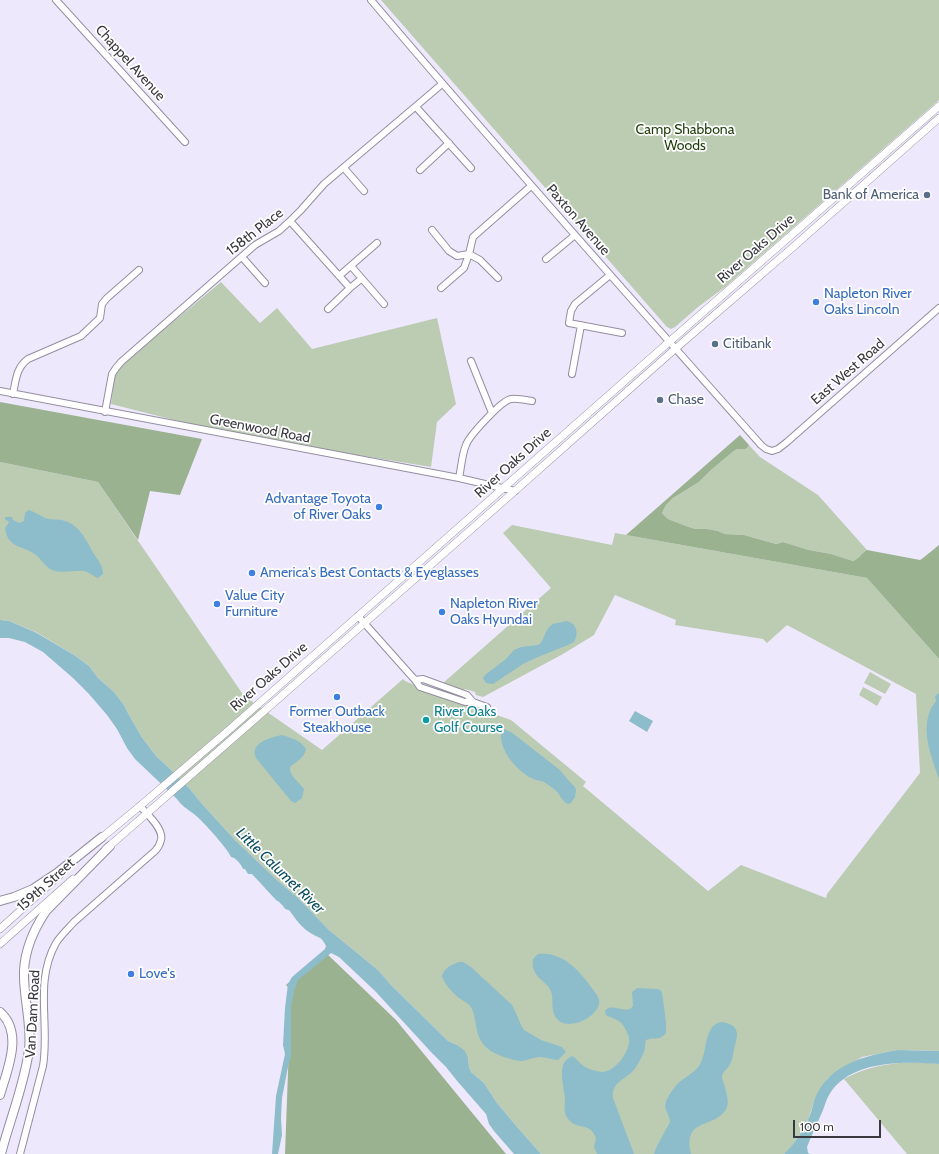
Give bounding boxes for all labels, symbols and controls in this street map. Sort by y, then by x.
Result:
street label: Chappel Avenue [91,22,169,104]
park label: Camp Shabbona Woods [636,122,734,154]
street label: Paxton Avenue [542,181,614,259]
place label: Bank of America [823,187,919,203]
marker: Bank of America [922,190,932,200]
street label: 158th Place [223,205,287,259]
street label: River Oaks Drive [714,211,798,287]
place label: Napleton River Oaks Lincoln [824,286,912,318]
marker: Napleton River Oaks Lincoln [811,297,821,307]
street label: East West Road [808,335,888,409]
place label: Citibank [723,336,771,352]
marker: Citibank [710,339,720,349]
place label: Chase [668,392,704,408]
marker: Chase [655,395,665,405]
street label: Greenwood Road [208,411,312,447]
street label: River Oaks Drive [471,424,555,502]
place label: Advantage Toyota of River Oaks [265,491,371,524]
marker: Advantage Toyota of River Oaks [374,502,384,512]
place label: America's Best Contacts & Eyeglasses [260,565,479,581]
marker: America's Best Contacts & Eyeglasses [247,568,257,578]
place label: Value City Furniture [225,588,284,620]
place label: Napleton River Oaks Hyundai [450,596,538,628]
marker: Value City Furniture [212,599,222,609]
marker: Napleton River Oaks Hyundai [437,607,447,617]
street label: River Oaks Drive [227,639,311,715]
marker: Former Outback Steakhouse [332,692,342,702]
place label: Former Outback Steakhouse [289,704,385,736]
place label: River Oaks Golf Course [434,704,503,736]
marker: River Oaks Golf Course [421,715,431,725]
water label: Little Calumet River [232,824,328,918]
street label: 159th Street [14,855,78,915]
place label: Love's [139,966,175,982]
street label: Van Dam Road [22,969,44,1059]
marker: Love's [126,969,136,979]
scale bar [795,1112,883,1138]
text: 100 m [800,1119,834,1134]

